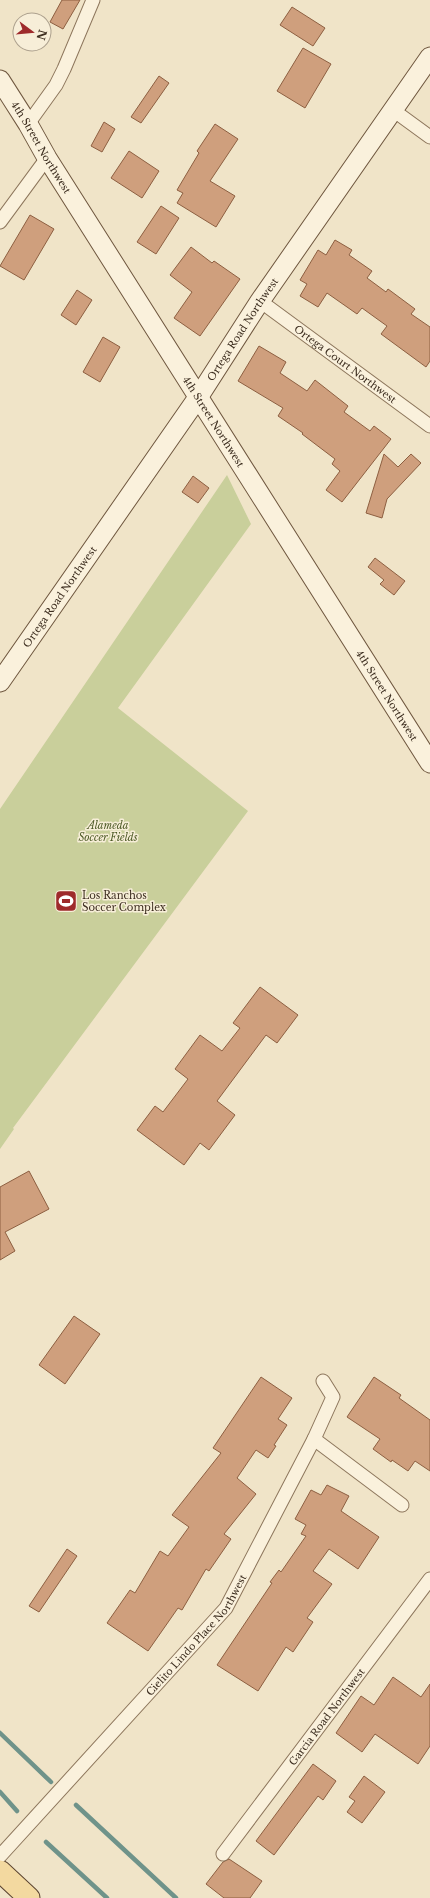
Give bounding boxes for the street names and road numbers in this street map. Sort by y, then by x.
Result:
street label: 4th Street Northwest [8,99,74,196]
street label: Ortega Road Northwest [204,275,281,384]
street label: Ortega Court Northwest [291,322,399,406]
street label: 4th Street Northwest [180,374,247,470]
street label: Ortega Road Northwest [20,544,100,650]
street label: 4th Street Northwest [353,648,420,744]
street label: Cielito Lindo Place Northwest [143,1572,249,1699]
street label: Garcia Road Northwest [286,1665,368,1768]

